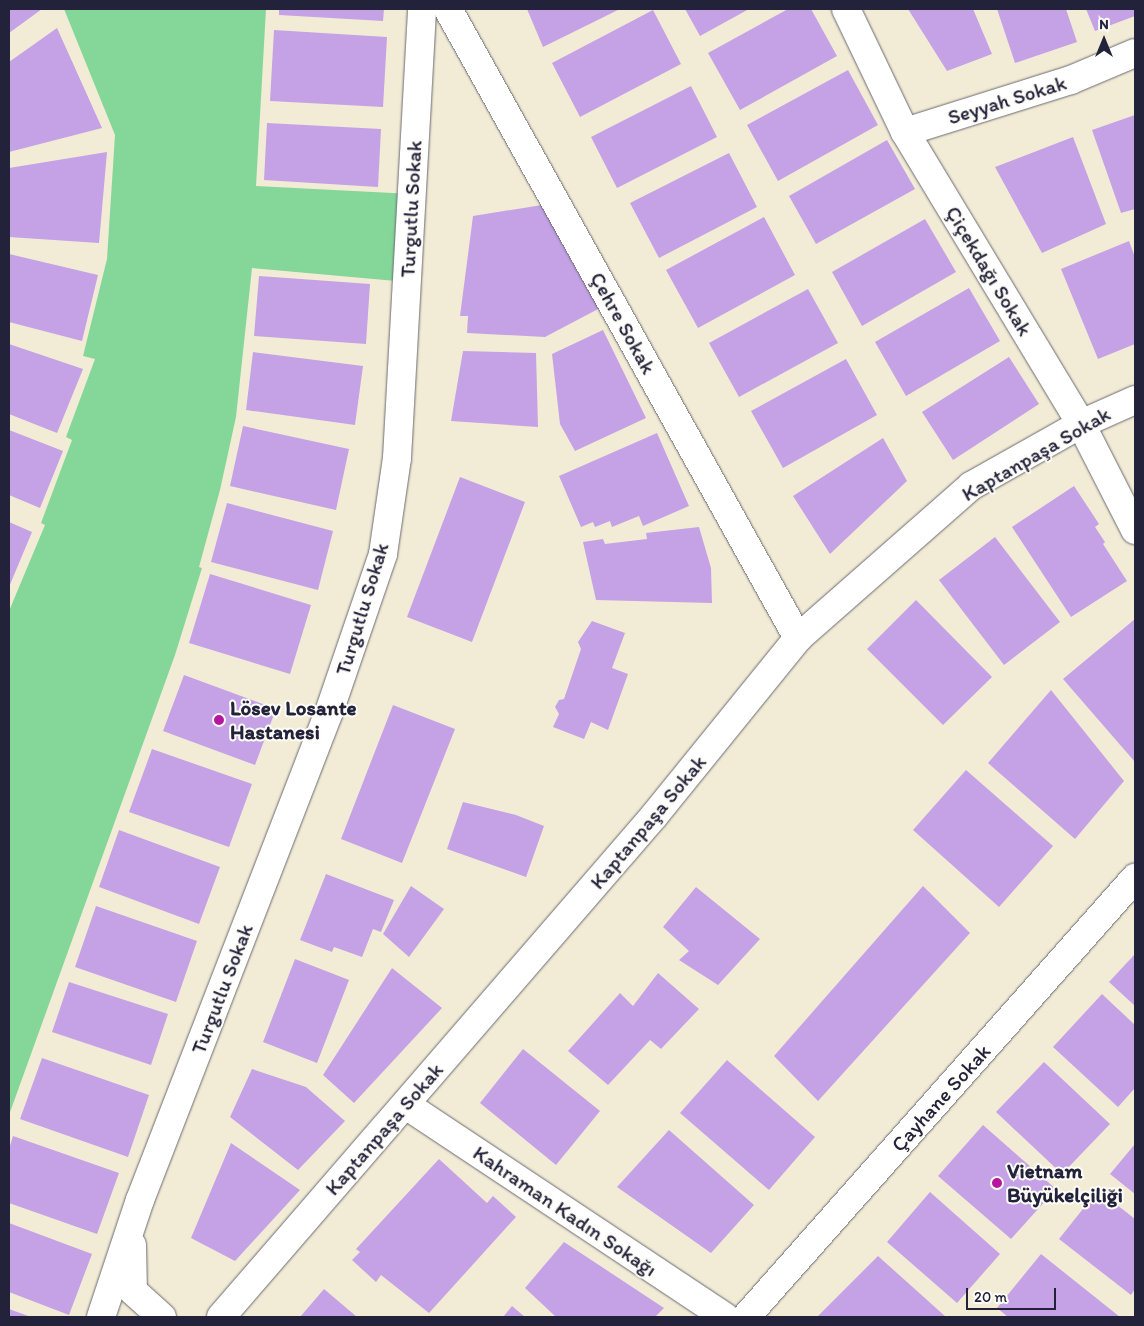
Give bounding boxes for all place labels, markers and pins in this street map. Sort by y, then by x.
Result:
place label: Lösev Losante Hastanesi [230,695,355,745]
marker: Lösev Losante Hastanesi [212,713,226,727]
place label: Vietnam Büyükelçiliği [1007,1158,1123,1208]
marker: Vietnam Büyükelçiliği [991,1177,1003,1189]

